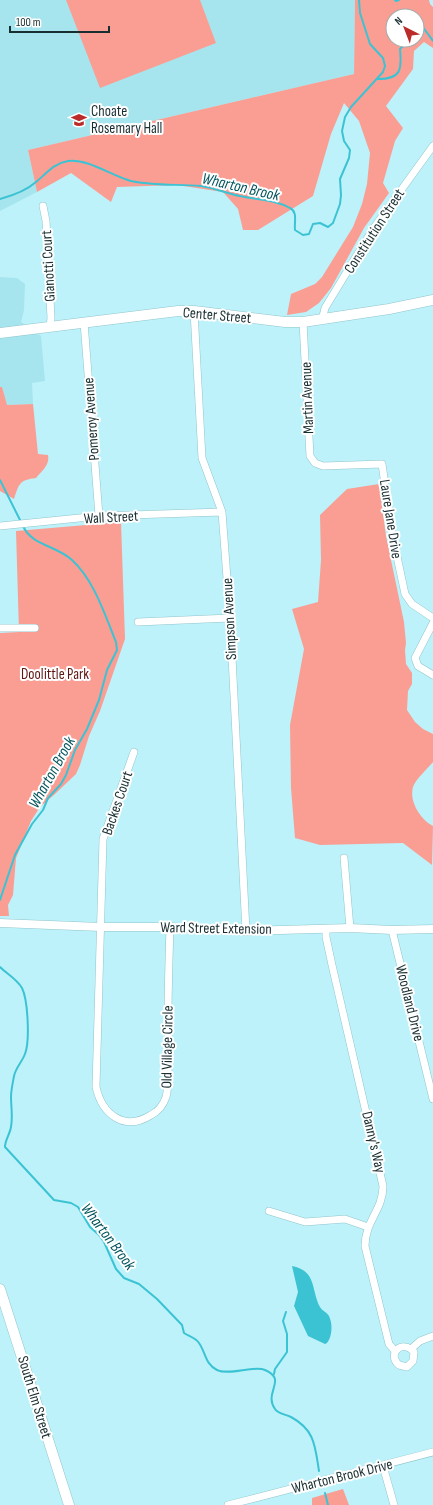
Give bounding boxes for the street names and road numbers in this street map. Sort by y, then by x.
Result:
street label: Constitution Street [340,185,409,277]
street label: Gianotti Court [37,229,60,302]
street label: Center Street [182,303,252,328]
street label: Martin Avenue [297,362,318,434]
street label: Pomeroy Avenue [79,377,104,461]
street label: Laure Jane Drive [375,478,406,560]
street label: Wall Street [83,507,139,528]
street label: Simpson Avenue [218,577,241,660]
street label: Backes Court [98,768,137,838]
street label: Ward Street Extension [160,918,272,939]
street label: Woodland Drive [391,963,428,1043]
street label: Old Village Circle [157,1005,178,1089]
street label: Danny's Way [357,1109,390,1175]
street label: South Elm Street [13,1354,56,1441]
street label: Wharton Brook Drive [290,1455,395,1498]

